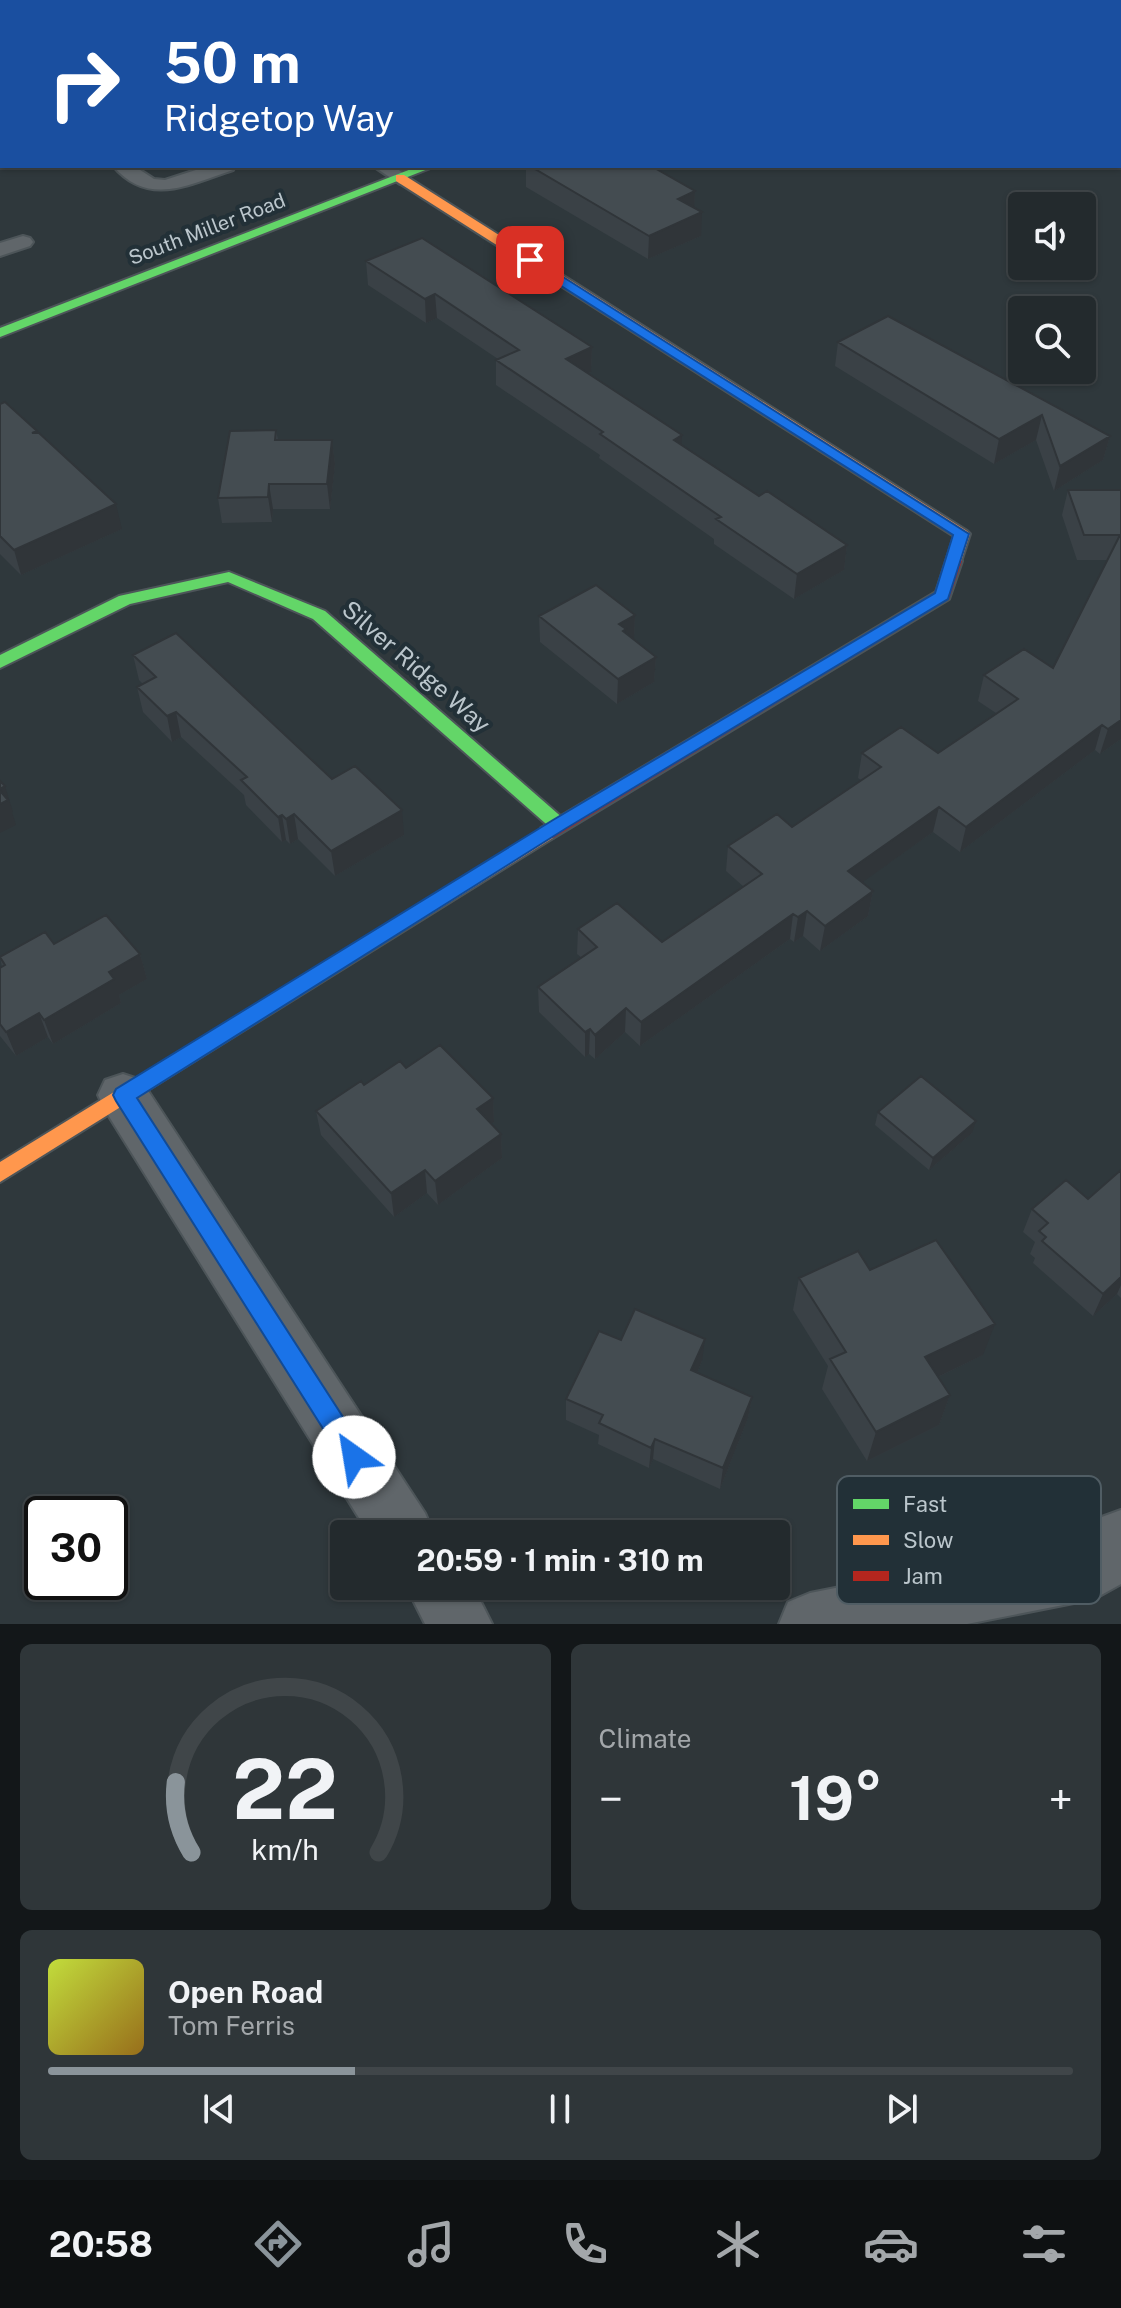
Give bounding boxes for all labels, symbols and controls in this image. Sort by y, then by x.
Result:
text: 50 m [164,30,301,96]
icon: right [32,32,136,136]
text: Ridgetop Way [164,97,394,139]
street label: South Miller Road [125,188,289,270]
map controls [1008,192,1096,384]
button: sound [1008,192,1096,280]
pin [496,226,564,294]
icon: arrive [508,238,552,282]
button: search [1008,296,1096,384]
street label: Silver Ridge Way [337,594,496,738]
position arrow [312,1415,396,1499]
legend [837,1476,1101,1604]
text: Fast [903,1491,947,1517]
speed limit sign: 30 [24,1496,128,1600]
text: Slow [903,1527,953,1553]
text: 20:59 · 1 min · 310 m [416,1542,704,1578]
text: Jam [903,1563,943,1589]
text: Climate [599,1723,692,1754]
text: 22 [232,1740,338,1838]
text: 19° [789,1763,883,1834]
text: − [599,1773,623,1825]
text: + [1049,1773,1073,1825]
text: km/h [252,1833,319,1866]
text: Open Road [168,1974,323,2010]
text: Tom Ferris [168,2010,295,2041]
icon: previous [197,2087,241,2131]
icon: pause [538,2087,582,2131]
icon: next [880,2087,924,2131]
icon: directions [250,2216,306,2272]
icon: music [403,2216,459,2272]
icon: phone [557,2216,613,2272]
icon: climate [710,2216,766,2272]
icon: car [863,2216,919,2272]
icon: filters [1016,2216,1072,2272]
text: 20:58 [49,2223,153,2265]

